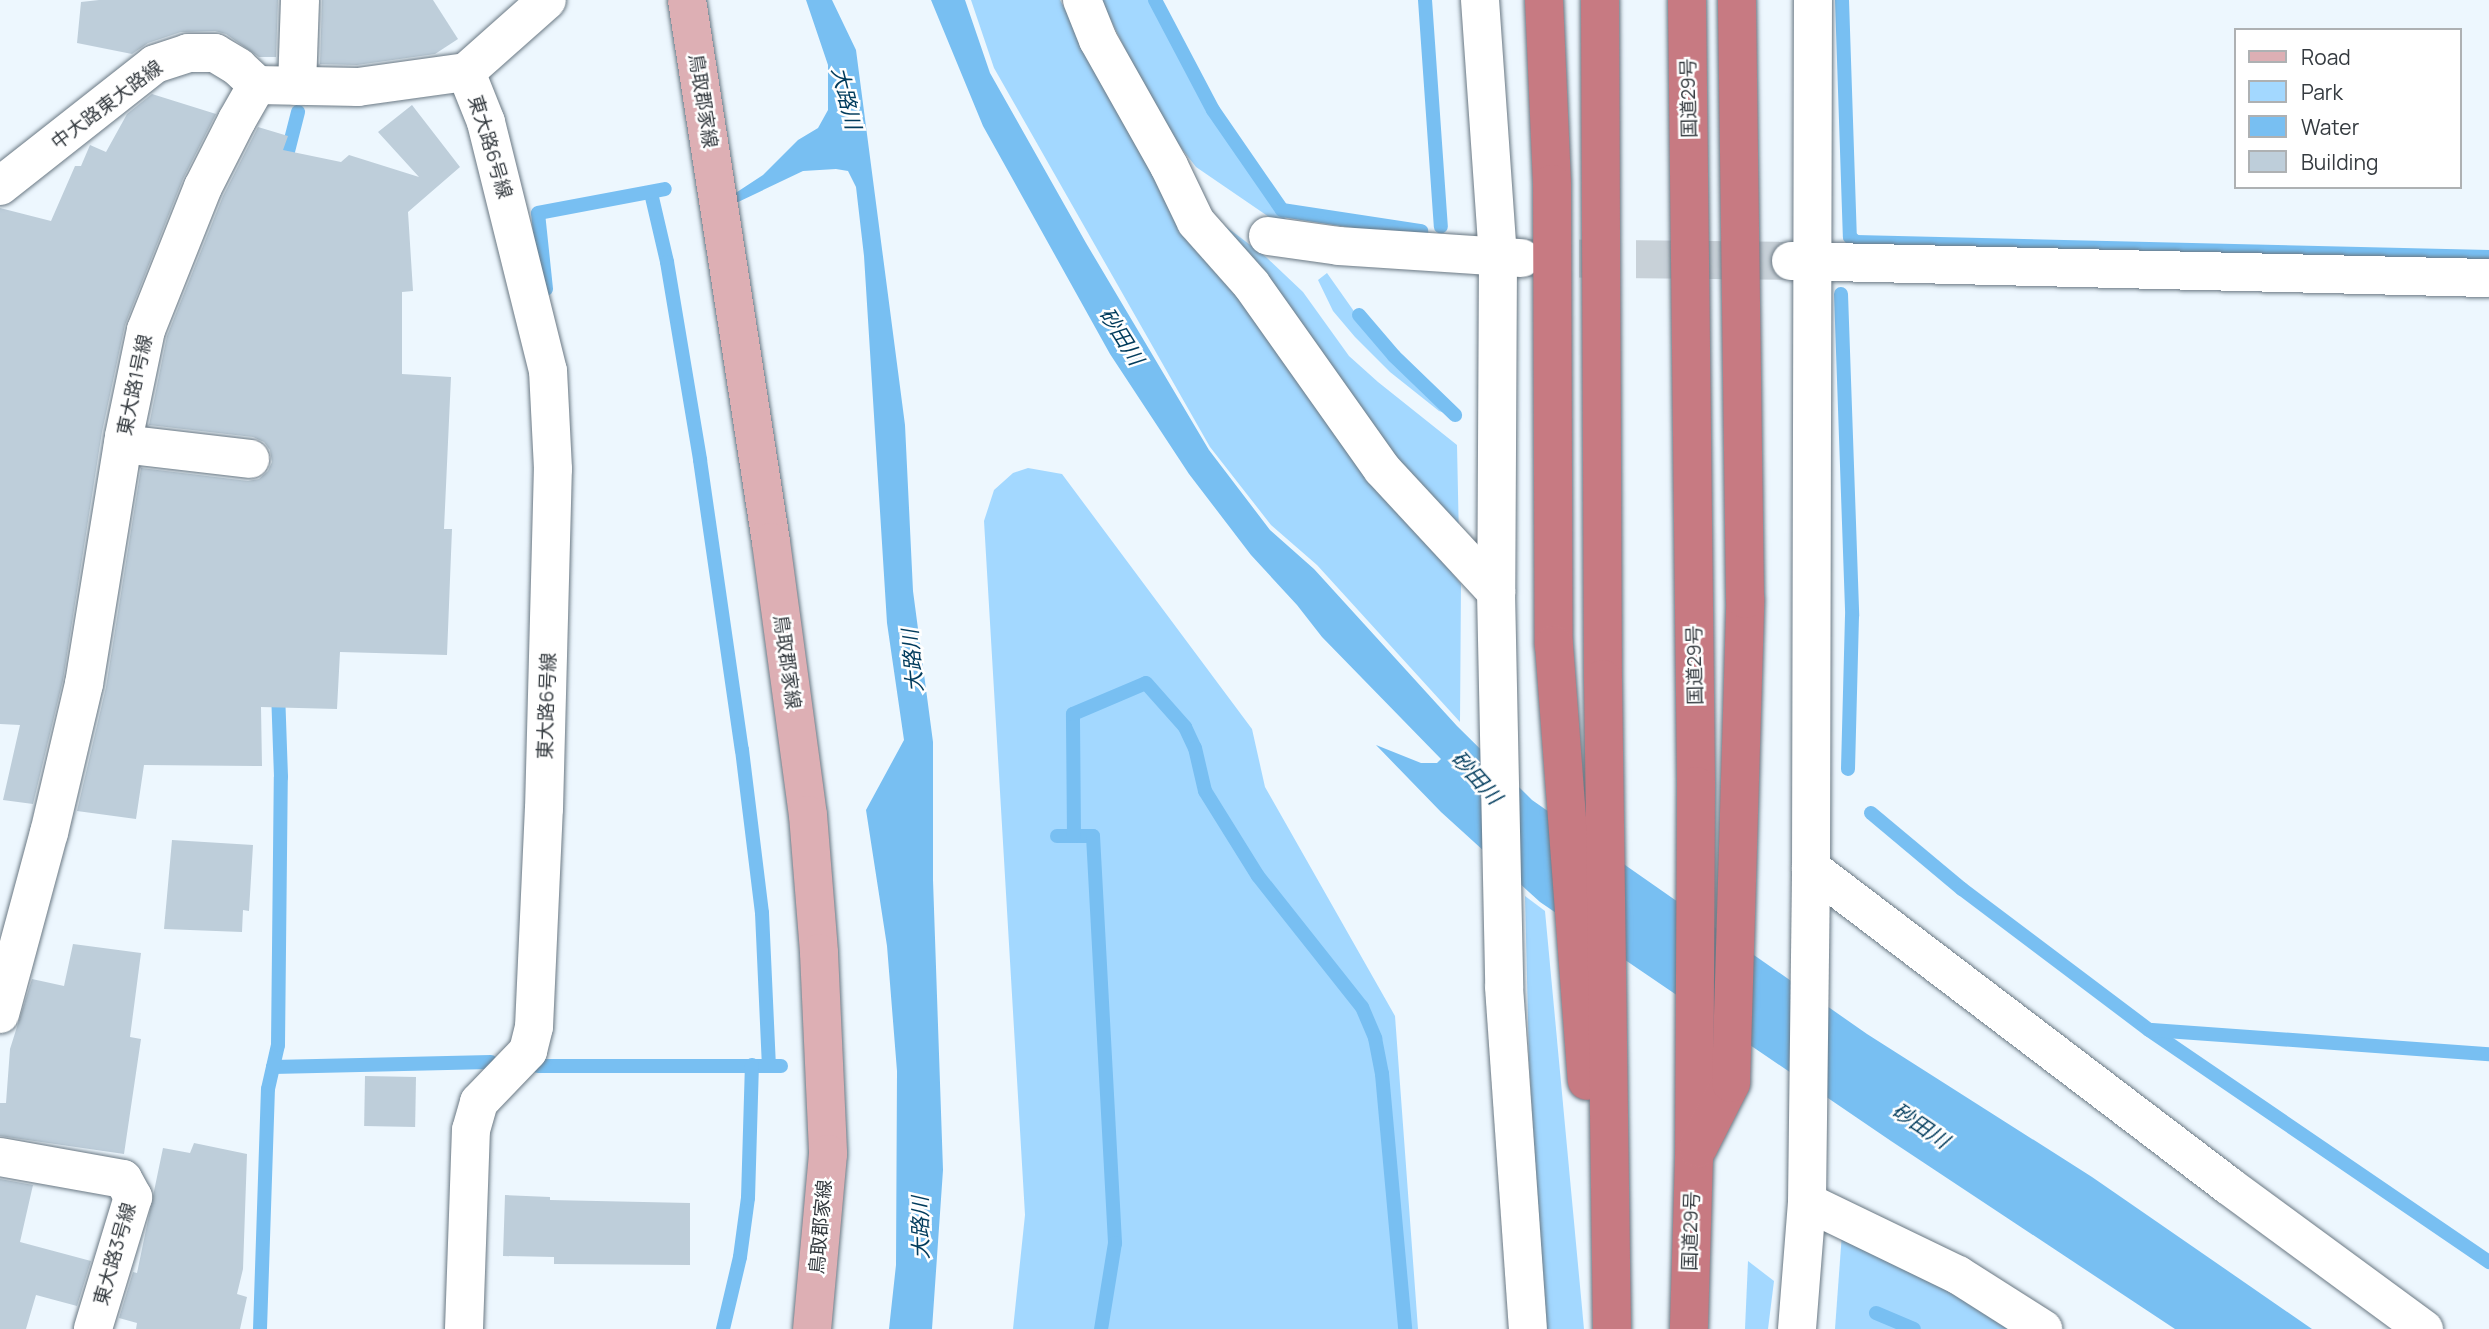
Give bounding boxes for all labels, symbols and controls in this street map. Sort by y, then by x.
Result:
legend [2234,28,2461,189]
text: Road [2301,43,2351,71]
street label: 鳥取郡家線 [684,52,722,150]
street label: 中大路東大路線 [47,56,167,154]
street label: 国道29号 [1677,58,1701,138]
water label: 大路川 [827,64,867,132]
text: Park [2301,78,2343,106]
street label: 東大路6号線 [463,93,517,201]
text: Water [2301,113,2359,141]
text: Building [2301,148,2378,176]
water label: 砂田川 [1095,303,1149,369]
street label: 東大路1号線 [113,333,157,437]
street label: 鳥取郡家線 [769,613,805,711]
street label: 国道29号 [1683,625,1707,705]
water label: 大路川 [897,629,927,693]
street label: 東大路6号線 [534,652,560,760]
water label: 砂田川 [1447,745,1507,809]
water label: 砂田川 [1888,1097,1954,1153]
street label: 鳥取郡家線 [806,1179,836,1275]
street label: 国道29号 [1678,1191,1704,1271]
water label: 大路川 [907,1196,933,1260]
street label: 東大路3号線 [90,1200,140,1308]

